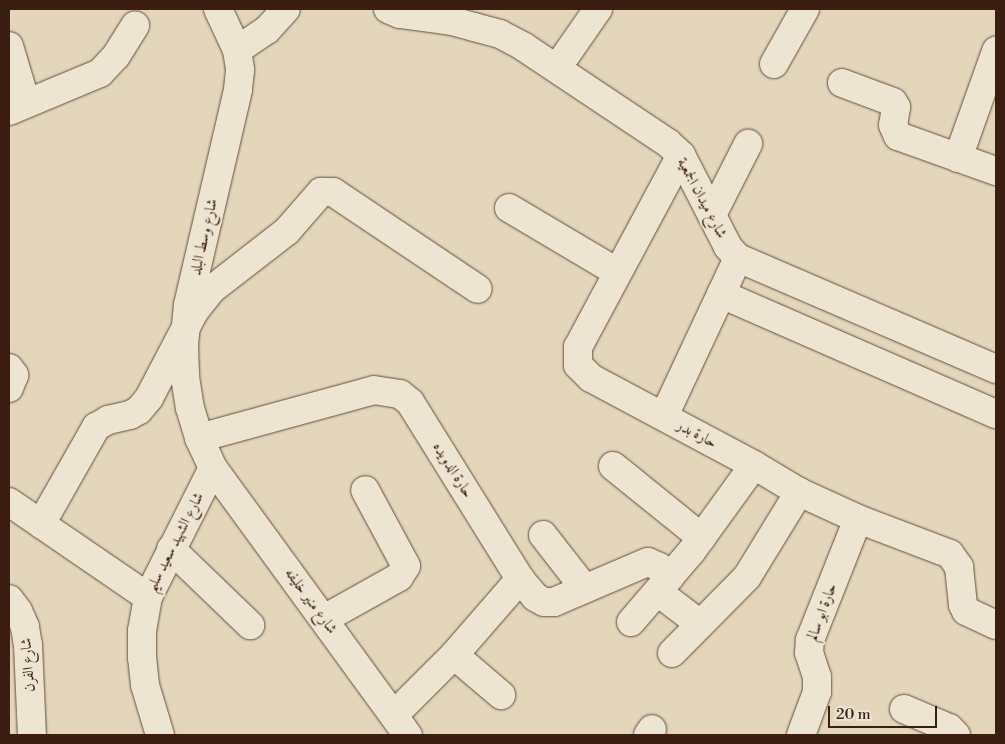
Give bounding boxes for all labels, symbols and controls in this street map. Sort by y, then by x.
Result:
street label: شارع ميدان الجمعية [673,155,731,241]
street label: شارع وسط البلد [186,197,222,277]
street label: حارة بدر [674,416,720,452]
street label: حارة الدويده [429,439,477,501]
street label: شارع الشهيد سعيد سليم [142,489,208,595]
street label: شارع منير خليفه [281,565,341,637]
street label: حارة ابو سالم [803,581,841,643]
street label: شارع الفرن [17,637,39,693]
scale bar [830,696,939,728]
text: 20 m [836,705,871,724]

